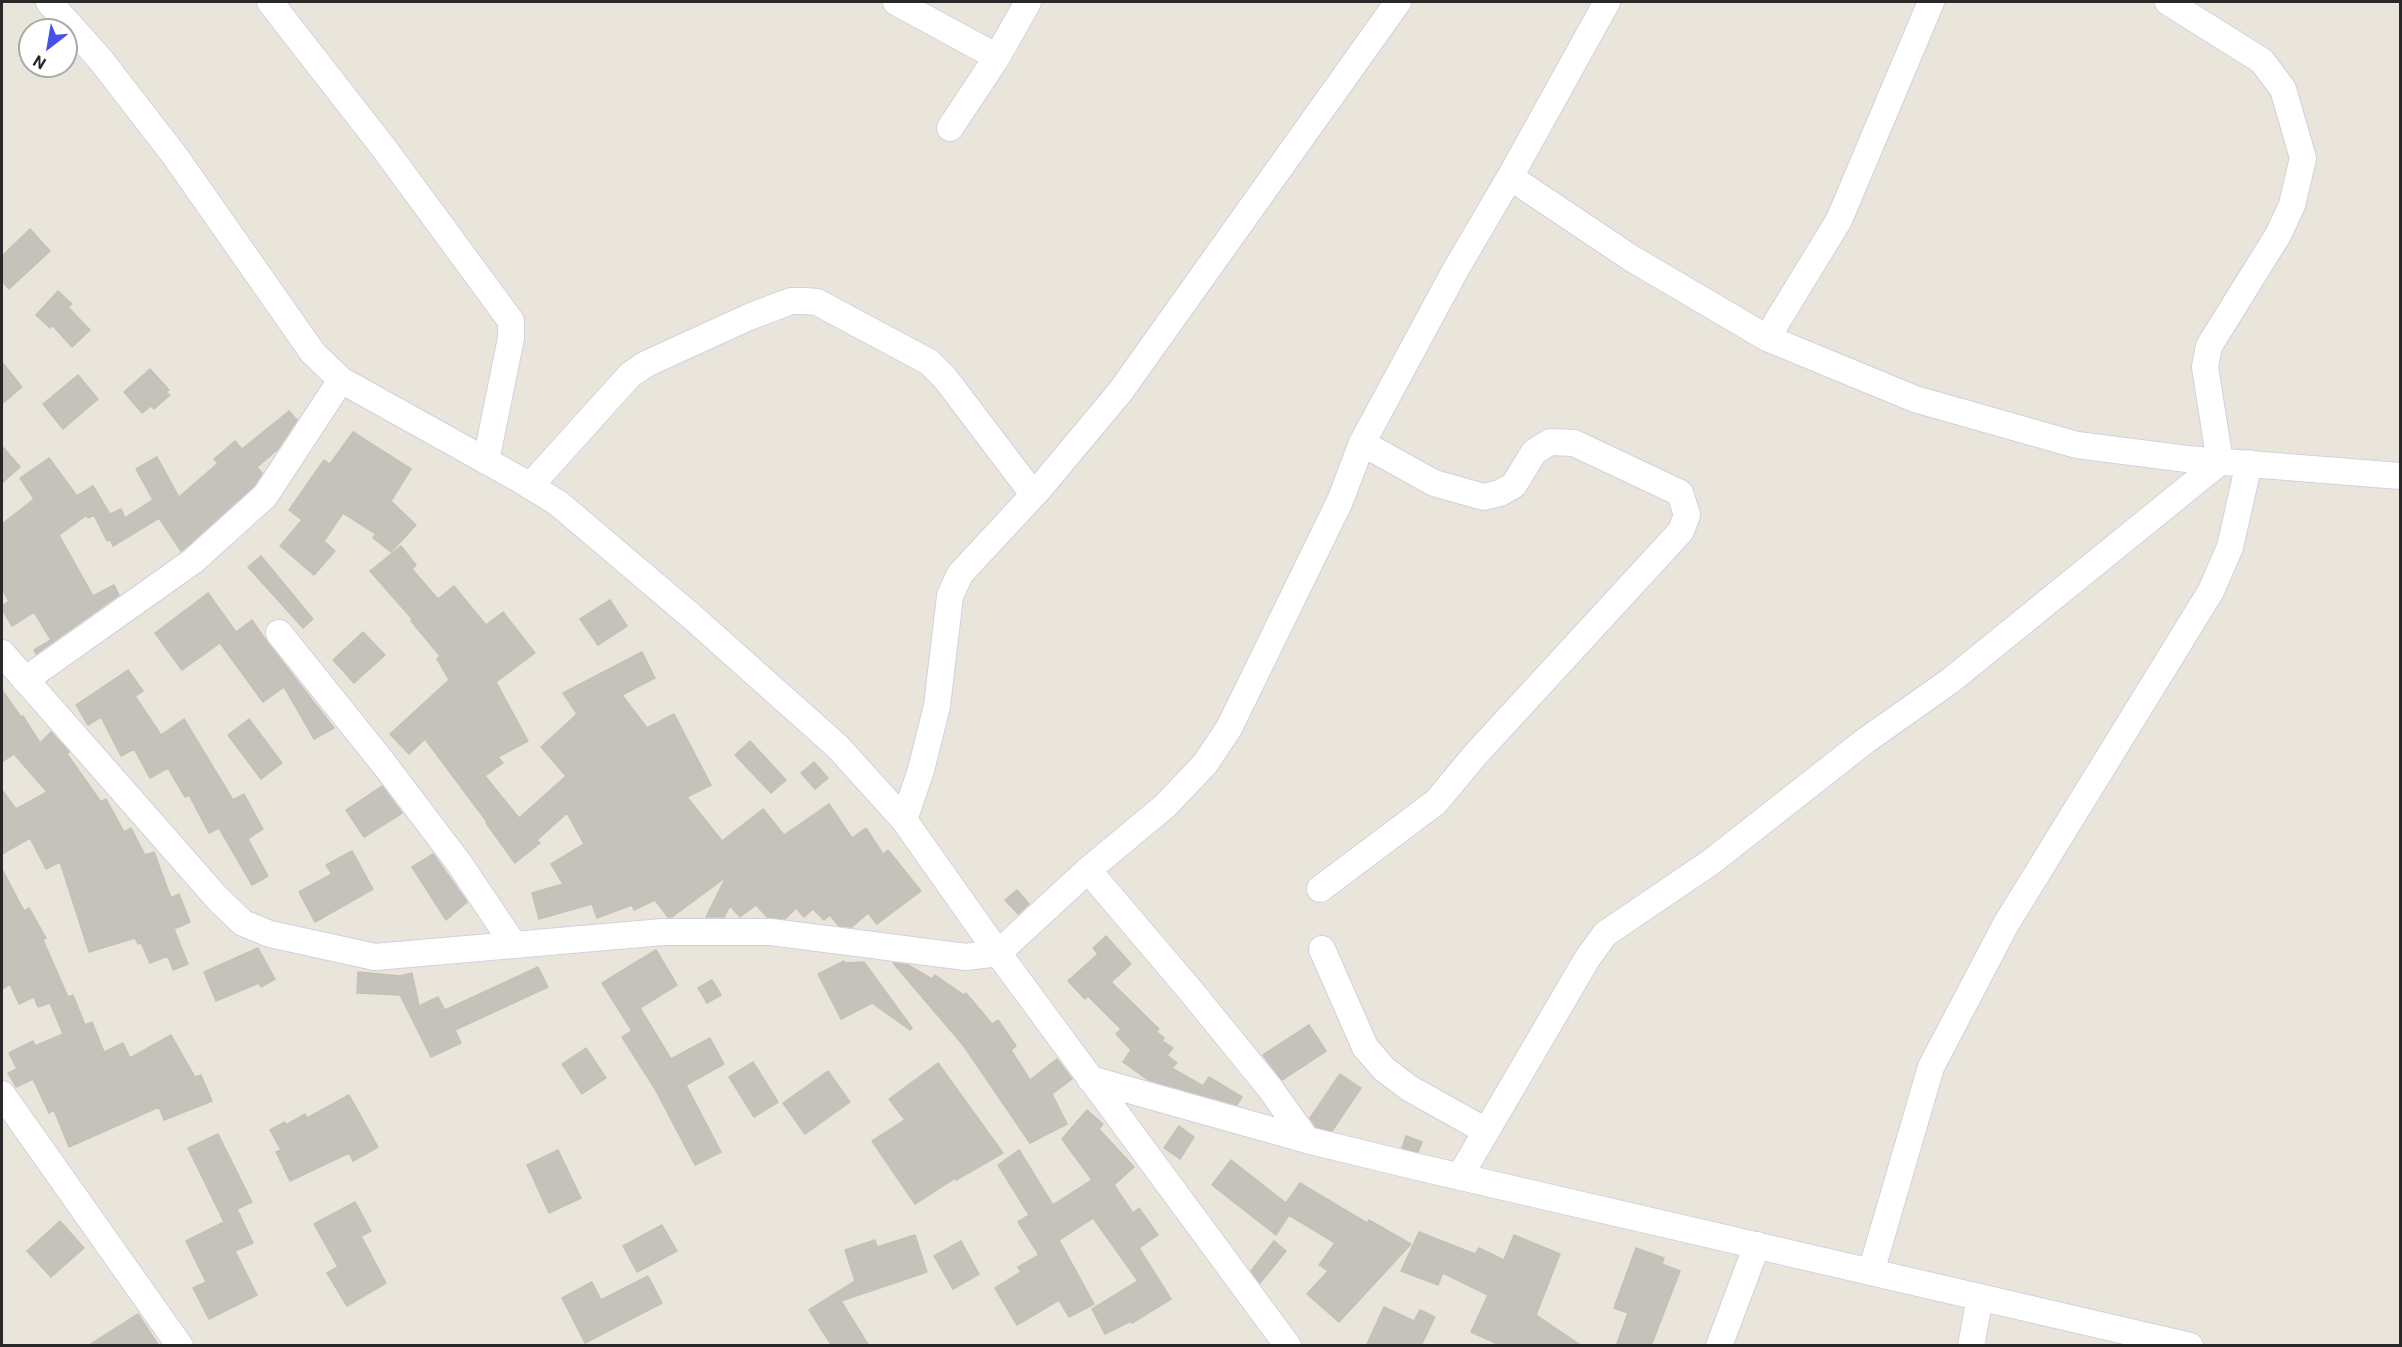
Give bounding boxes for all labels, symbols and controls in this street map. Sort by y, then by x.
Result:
north arrow [18,18,78,78]
text: N [30,51,49,73]

